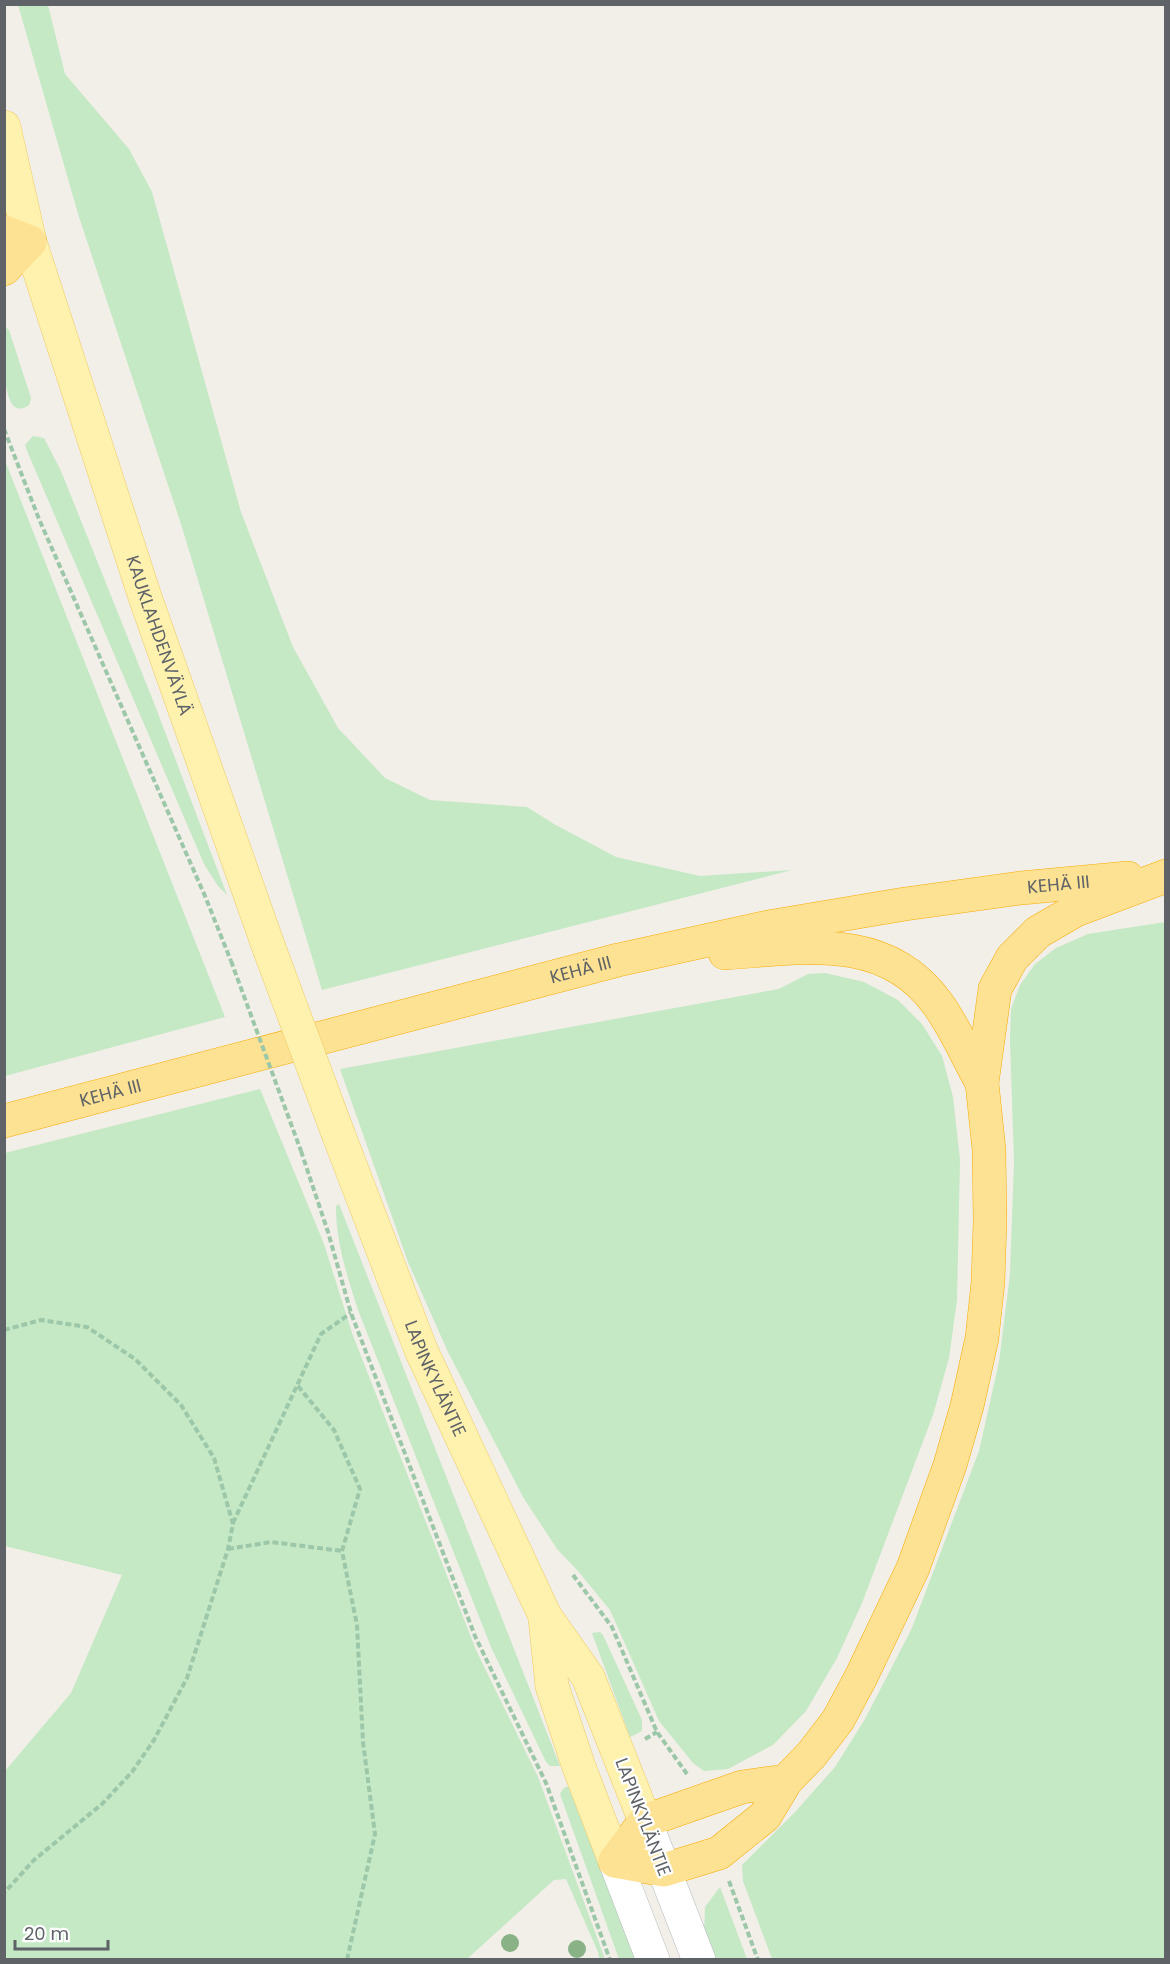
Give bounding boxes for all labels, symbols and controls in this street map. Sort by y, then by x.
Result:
street label: KAUKLAHDENVÄYLÄ [120,552,199,719]
street label: KEHÄ III [1026,869,1091,899]
street label: KEHÄ III [547,949,614,989]
street label: KEHÄ III [77,1073,144,1113]
street label: LAPINKYLÄNTIE [399,1317,473,1440]
street label: LAPINKYLÄNTIE [609,1754,677,1879]
scale bar [15,1913,108,1951]
text: 20 m [24,1921,69,1946]

